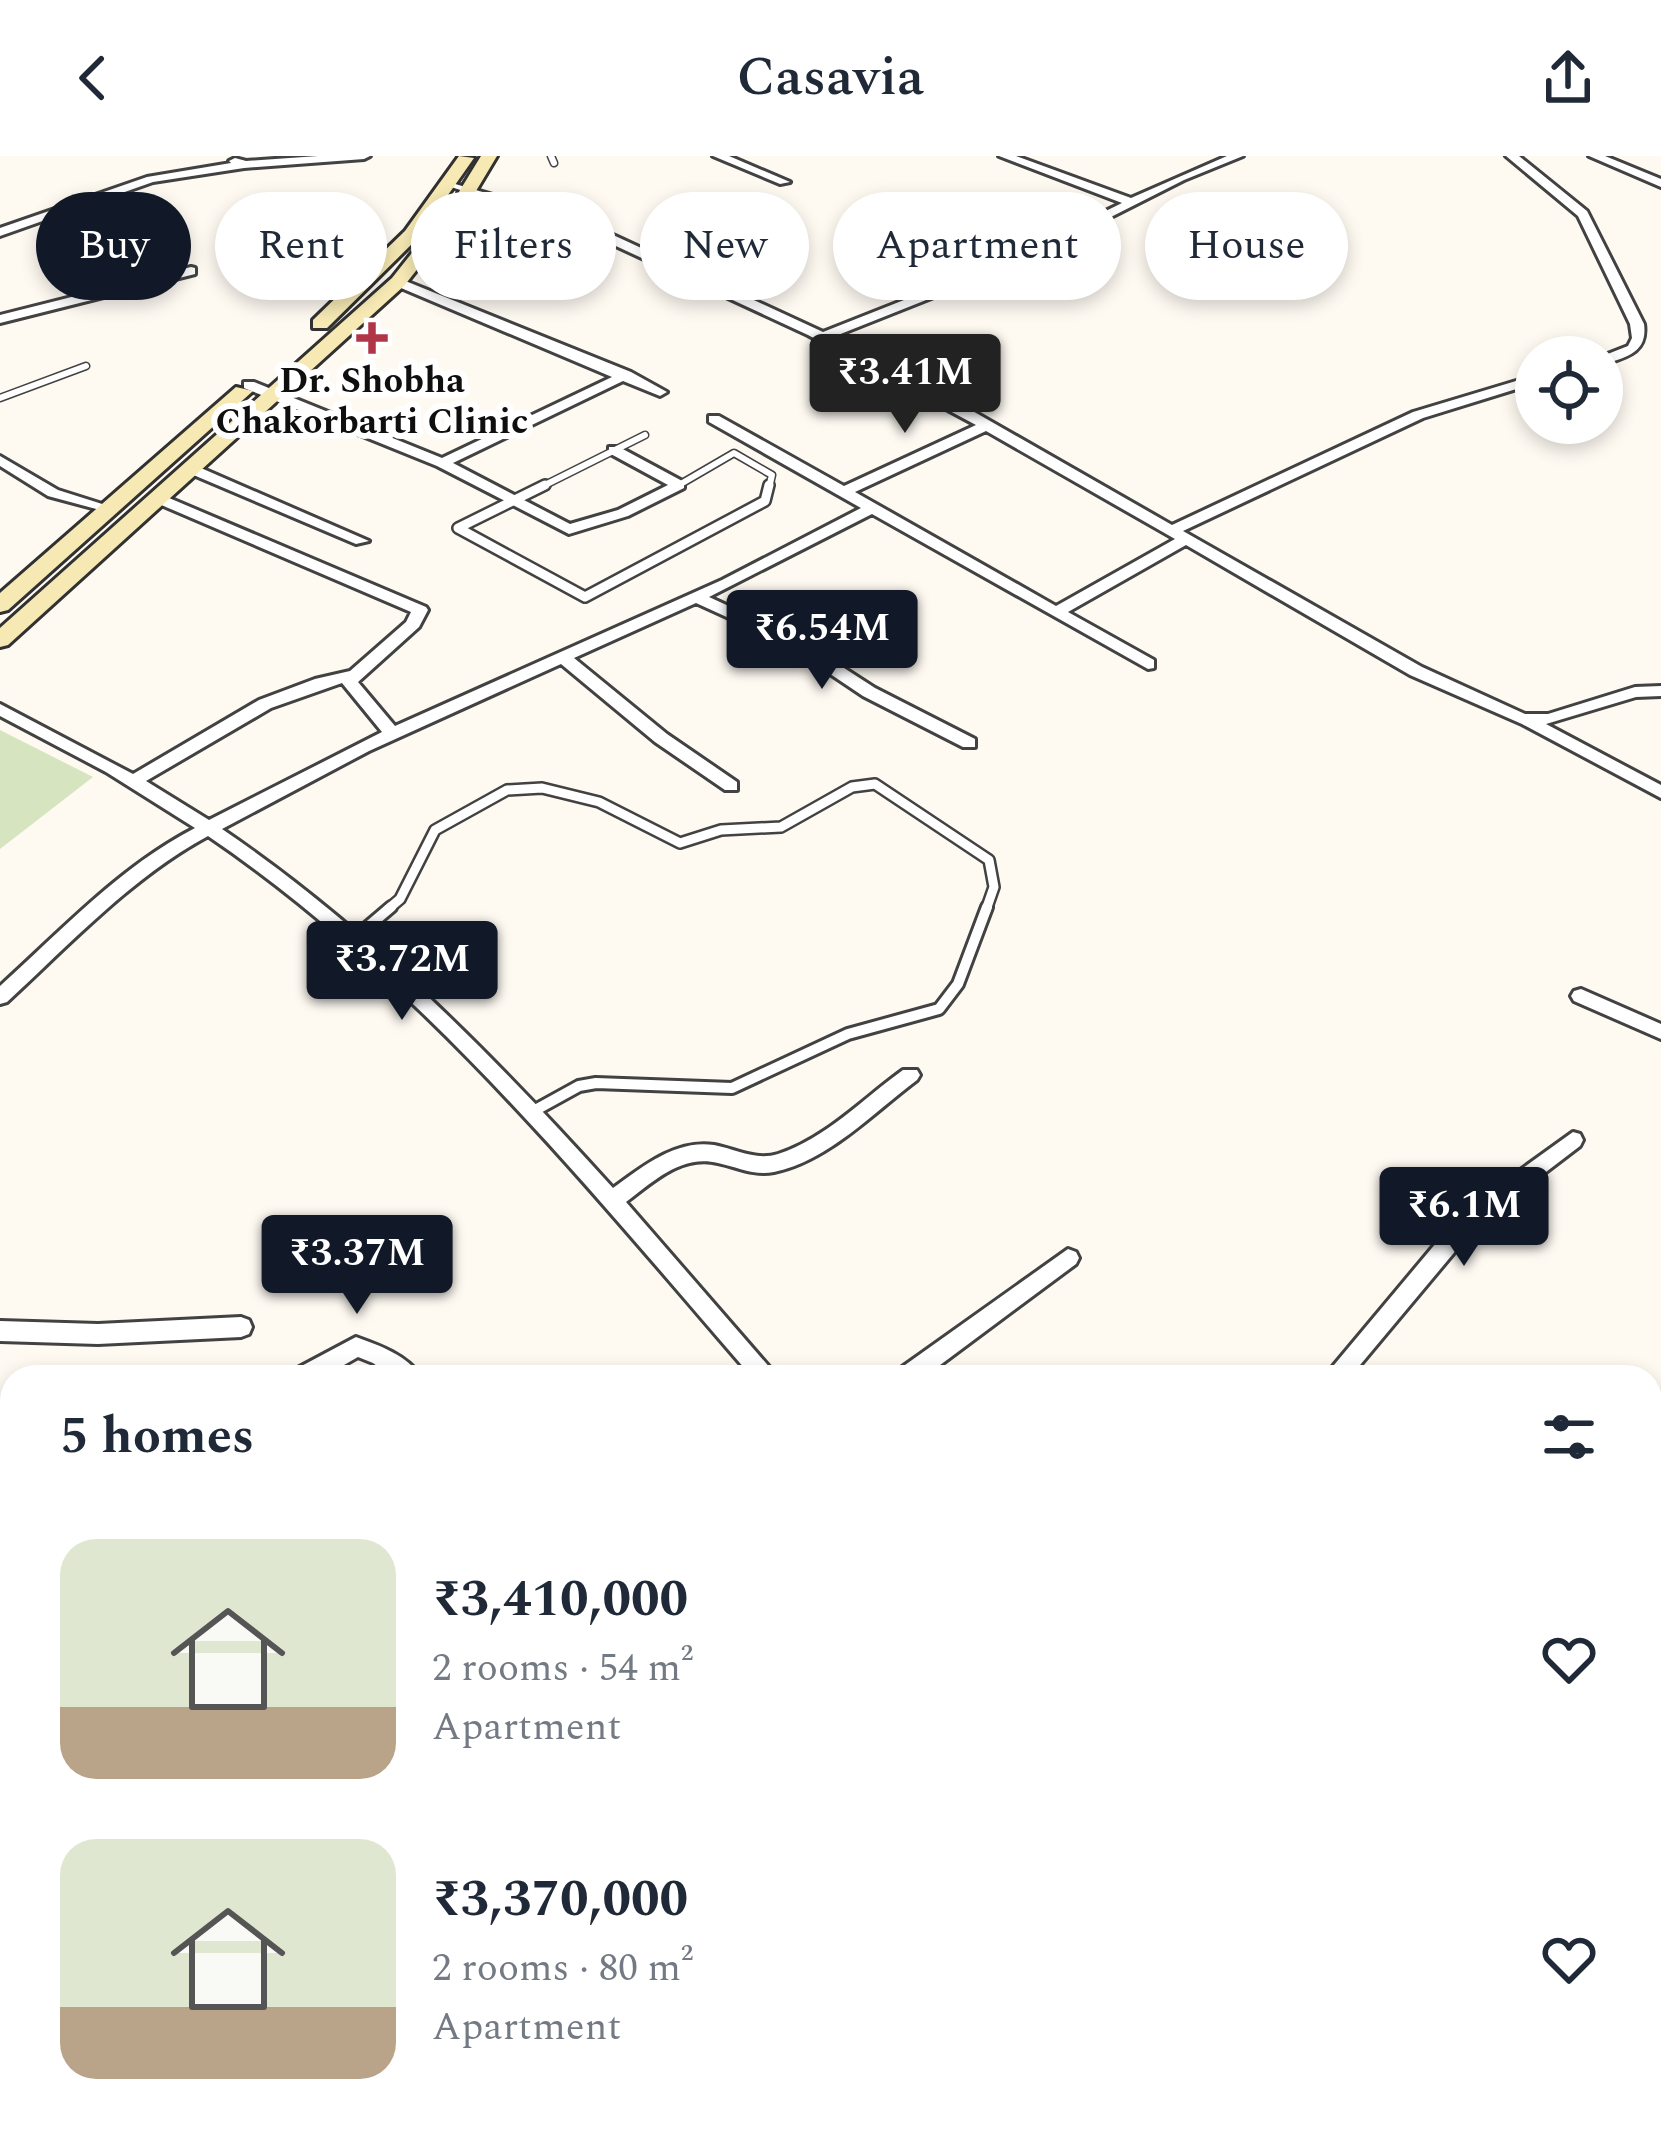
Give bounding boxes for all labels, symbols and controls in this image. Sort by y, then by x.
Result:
text: Casavia [737,37,924,119]
icon: back [60,45,126,111]
icon: share [1535,45,1601,111]
chip: Buy [36,192,191,300]
chip: Rent [215,192,387,300]
chip: Filters [411,192,616,300]
chip: New [640,192,809,300]
chip: Apartment [833,192,1121,300]
chip: House [1145,192,1348,300]
marker: Dr. Shobha Chakorbarti Clinic [356,322,388,354]
pin: ₹3.41M [807,334,1003,436]
map controls [1515,336,1623,444]
button: locate [1515,336,1623,444]
text: ₹3.41M [837,343,973,402]
place label: Dr. Shobha Chakorbarti Clinic [216,354,528,450]
pin: ₹6.54M [724,590,920,692]
text: ₹6.54M [754,599,890,658]
pin: ₹3.72M [304,921,500,1023]
text: ₹3.72M [334,930,470,989]
pin: ₹6.1M [1380,1167,1548,1269]
text: ₹6.1M [1407,1176,1521,1235]
pin: ₹3.37M [259,1215,455,1317]
text: ₹3.37M [289,1224,425,1283]
text: 5 homes [60,1398,254,1476]
icon: filters [1536,1404,1602,1470]
text: ₹3,410,000 [432,1561,688,1639]
icon: home [156,1587,300,1731]
icon: heart [1536,1626,1602,1692]
text: 2 rooms · 54 m² [432,1639,693,1698]
text: Apartment [432,1698,621,1757]
text: ₹3,370,000 [432,1861,688,1939]
icon: home [156,1887,300,2031]
icon: heart [1536,1926,1602,1992]
text: 2 rooms · 80 m² [432,1939,693,1998]
text: Apartment [432,1998,621,2057]

